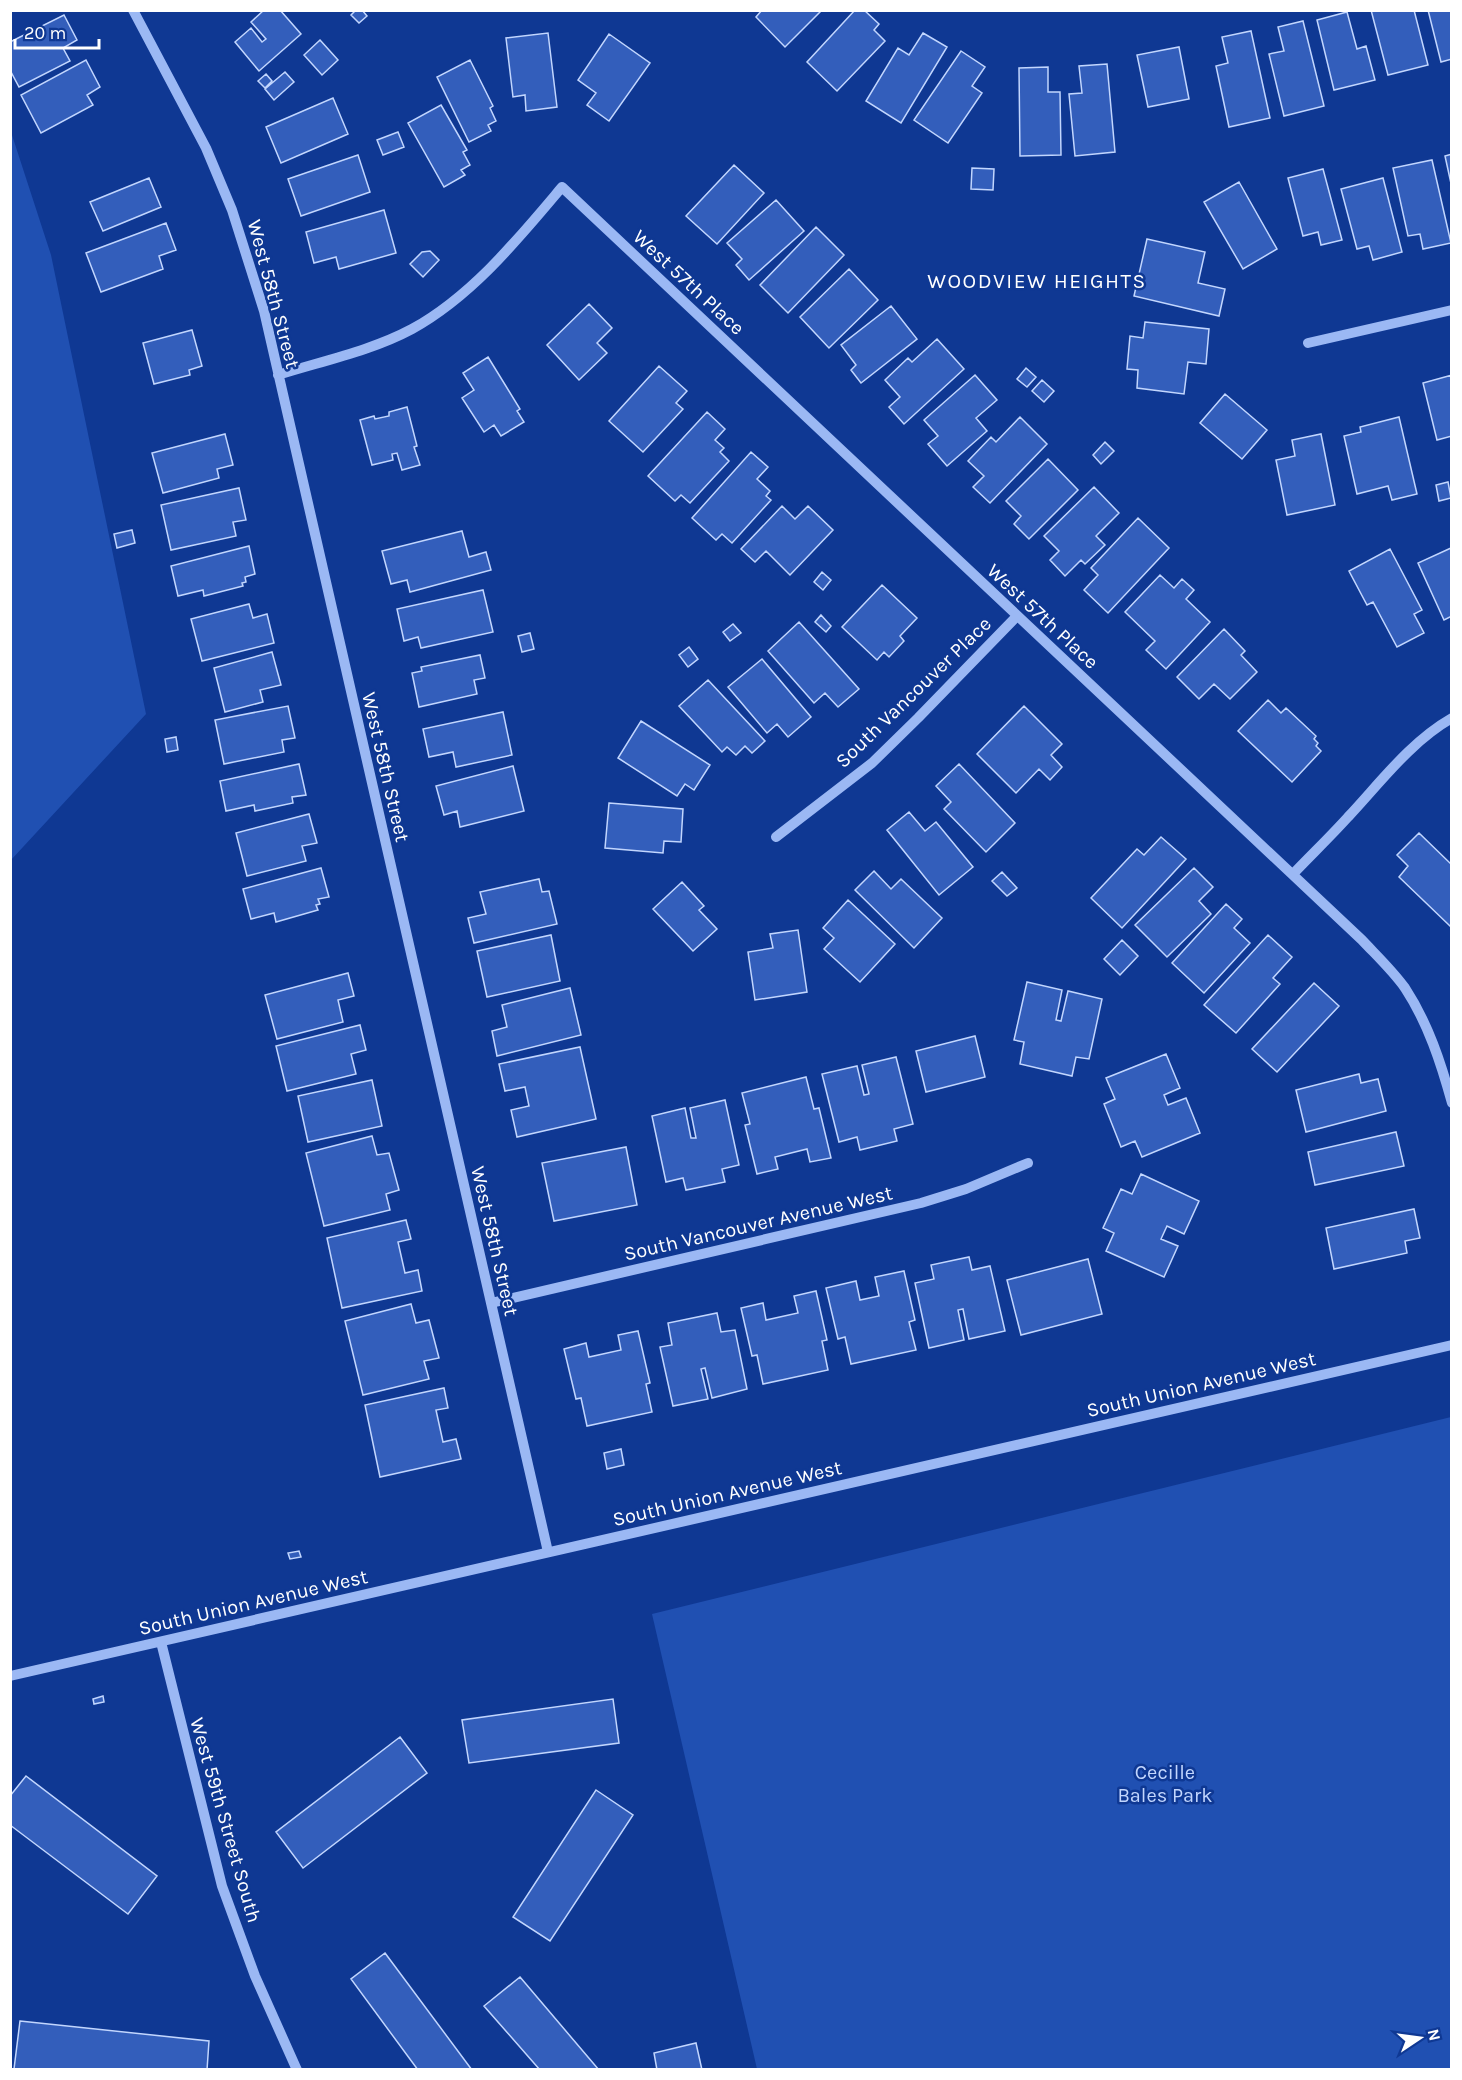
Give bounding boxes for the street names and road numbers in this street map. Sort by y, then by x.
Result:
street label: West 58th Street [243,217,305,372]
street label: West 57th Place [628,225,749,340]
street label: West 57th Place [982,559,1103,674]
street label: South Vancouver Place [831,612,996,773]
street label: West 58th Street [357,690,414,845]
street label: West 58th Street [466,1164,523,1319]
street label: South Vancouver Avenue West [622,1181,895,1266]
street label: South Union Avenue West [1084,1347,1318,1422]
street label: South Union Avenue West [610,1456,844,1531]
street label: South Union Avenue West [136,1565,370,1640]
street label: West 59th Street South [185,1715,266,1925]

